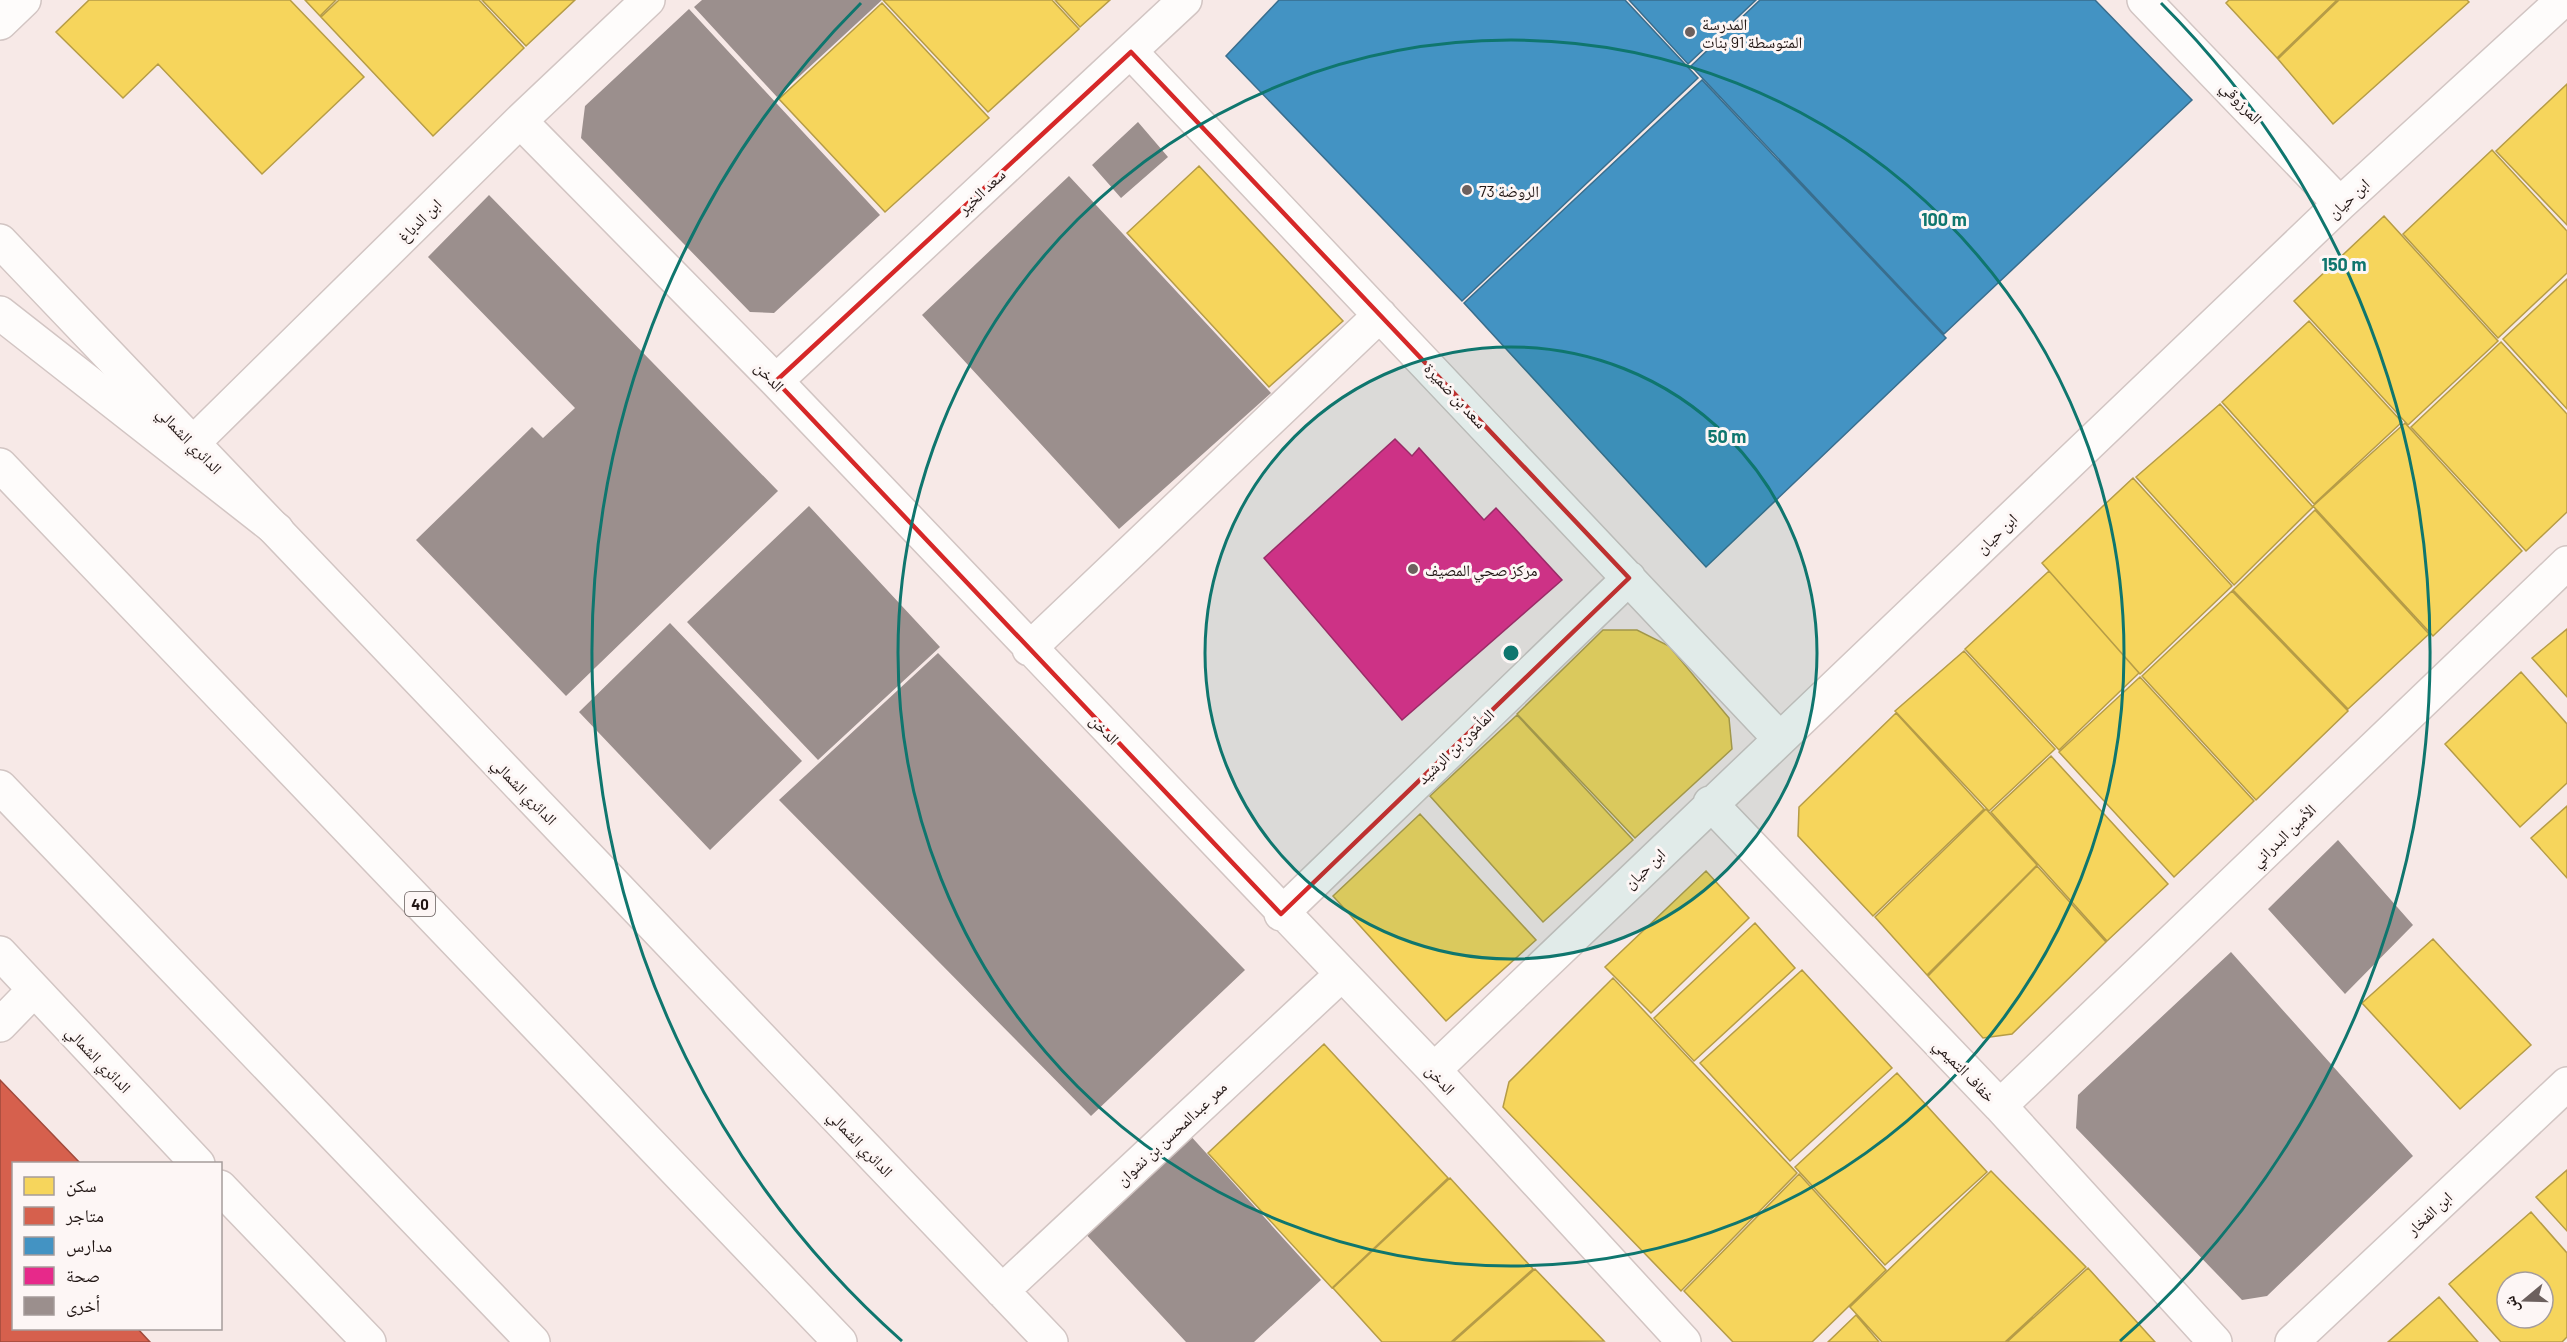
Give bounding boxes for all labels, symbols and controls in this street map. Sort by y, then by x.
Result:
place label: المدرسة المتوسطة 91 بنات [1702,14,1802,52]
marker: المدرسة المتوسطة 91 بنات [1683,25,1697,39]
street label: المرزوقي [2214,77,2267,130]
street label: سعد الخير [953,164,1009,219]
street label: ابن حيان [2323,174,2374,224]
place label: الروضة 73 [1479,181,1539,201]
marker: الروضة 73 [1460,183,1474,197]
street label: ابن الدباغ [393,194,446,247]
text: 100 m [1921,208,1967,230]
text: 150 m [2322,253,2366,275]
street label: الدخن [750,357,789,396]
street label: سعد بن ضميرة [1419,358,1491,433]
street label: الدائري الشمالي [151,403,226,480]
text: 50 m [1708,425,1746,447]
street label: ابن حيان [1971,509,2022,559]
place label: مركز صحي المصيف [1425,560,1538,583]
marker: مركز صحي المصيف [1406,562,1420,576]
centre of rings [1501,643,1521,663]
street label: المأمون بن الرشيد [1413,705,1499,789]
street label: الدخن [1085,710,1124,749]
street label: الدائري الشمالي [486,754,561,831]
street label: الأمين البدراني [2247,799,2322,873]
street label: ابن حيان [1619,844,1670,894]
road number: 40 [405,892,435,916]
street label: الدائري الشمالي [60,1022,135,1099]
street label: خفاف التميمي [1927,1035,2000,1108]
street label: الدخن [1421,1060,1460,1099]
street label: ممر عبدالمحسن بن نشوان [1112,1077,1232,1191]
street label: الدائري الشمالي [822,1106,897,1183]
legend [12,1162,222,1330]
text: سكن [66,1174,97,1197]
street label: ابن الفخار [2402,1187,2457,1241]
text: متاجر [65,1204,104,1226]
text: مدارس [66,1234,112,1257]
text: صحة [66,1264,100,1286]
north arrow [2495,1270,2555,1330]
text: أخرى [66,1294,100,1317]
text: ش [2499,1294,2523,1316]

